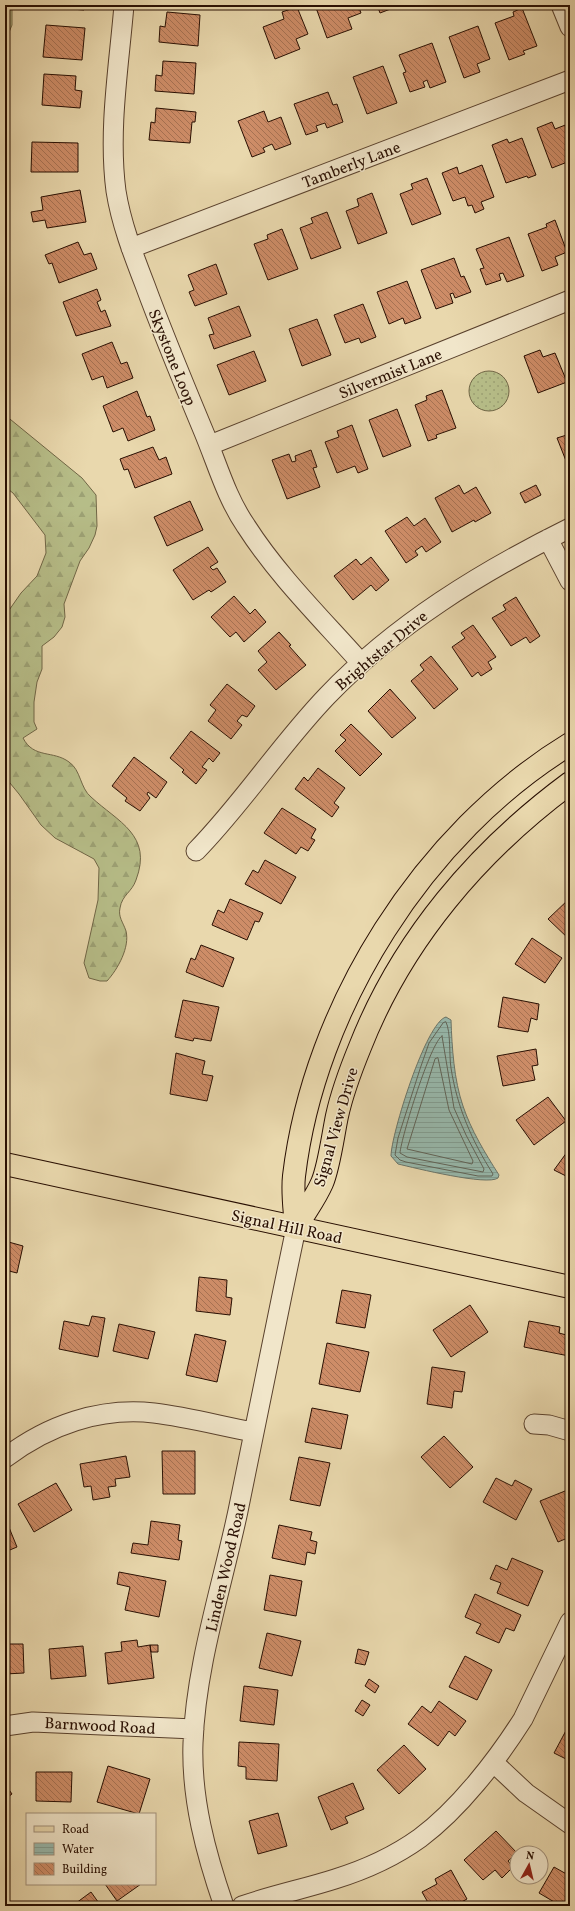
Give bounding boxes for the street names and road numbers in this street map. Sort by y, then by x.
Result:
street label: Tamberly Lane [299,137,404,195]
street label: Skystone Loop [142,306,201,409]
street label: Silvermist Lane [336,344,446,406]
street label: Brightstar Drive [331,606,433,697]
street label: Signal View Drive [309,1065,365,1190]
street label: Signal Hill Road [229,1205,344,1250]
street label: Linden Wood Road [201,1500,253,1634]
street label: Barnwood Road [44,1713,156,1741]

